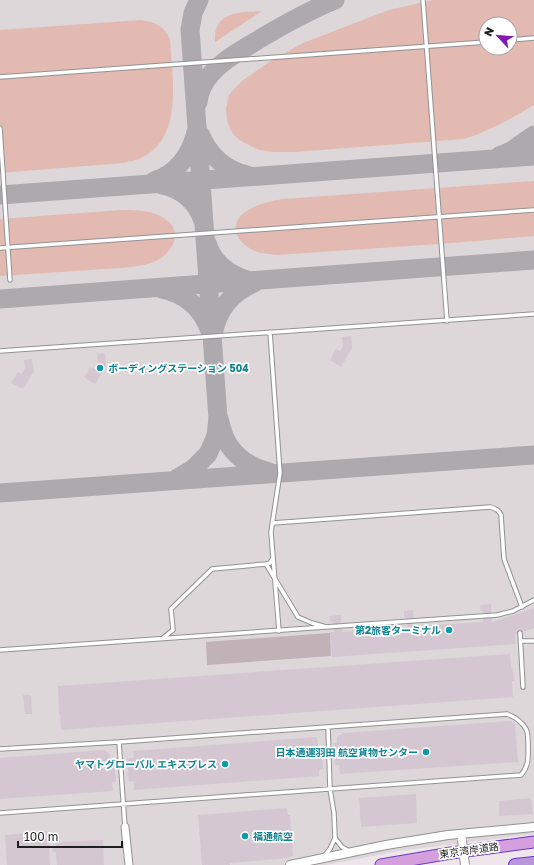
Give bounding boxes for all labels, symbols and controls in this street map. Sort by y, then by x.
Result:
north arrow [478,16,518,56]
text: N [481,25,496,38]
place label: ボーディングステーション 504 [108,362,248,374]
marker: ボーディングステーション 504 [95,363,105,373]
place label: 第2旅客ターミナル [355,624,441,636]
marker: 第2旅客ターミナル [444,625,454,635]
place label: 日本通運羽田 航空貨物センター [276,746,418,758]
marker: 日本通運羽田 航空貨物センター [421,747,431,757]
place label: ヤマトグローバル エキスプレス [75,758,217,770]
marker: ヤマトグローバル エキスプレス [220,759,230,769]
scale bar [18,823,122,849]
text: 100 m [24,829,58,844]
place label: 福通航空 [253,830,293,842]
marker: 福通航空 [240,831,250,841]
street label: 東京湾岸道路 [438,840,500,860]

